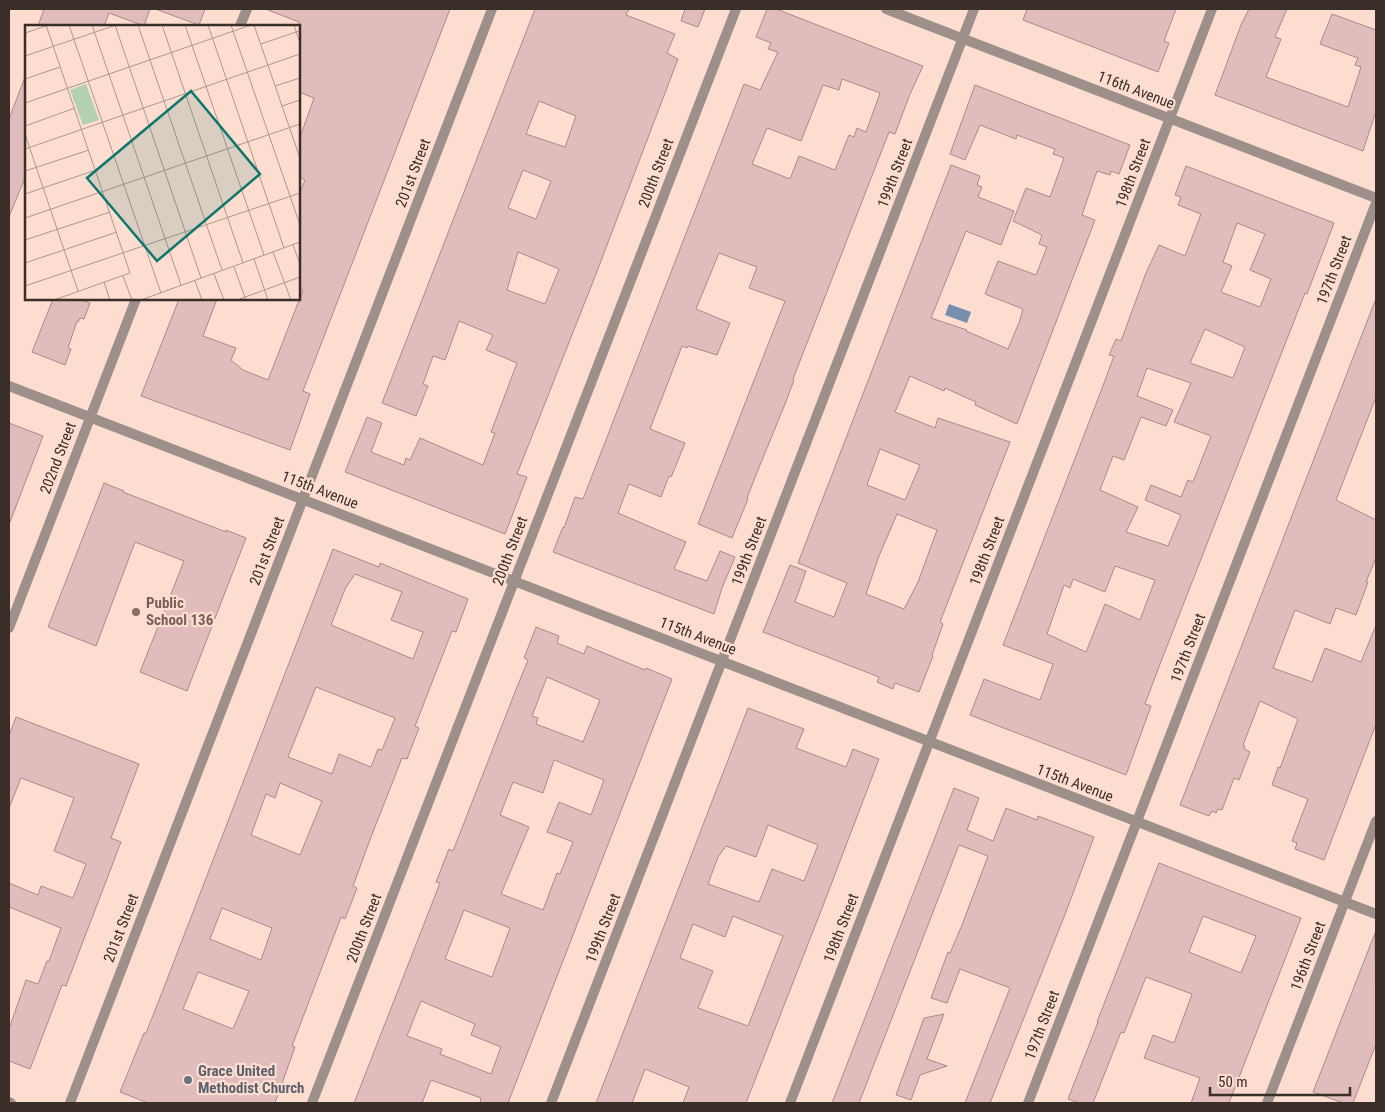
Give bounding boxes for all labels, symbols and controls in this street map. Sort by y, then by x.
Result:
inset map [25,25,300,300]
street label: 116th Avenue [1095,67,1177,113]
street label: 201st Street [392,136,434,210]
street label: 200th Street [635,136,677,210]
street label: 199th Street [874,136,916,210]
street label: 198th Street [1112,136,1154,210]
street label: 197th Street [1313,233,1355,307]
street label: 202nd Street [36,420,80,496]
street label: 115th Avenue [279,467,361,513]
street label: 201st Street [246,514,288,588]
street label: 200th Street [489,514,531,588]
street label: 199th Street [728,514,770,588]
street label: 198th Street [966,514,1008,588]
place label: Public School 136 [146,594,214,629]
marker: Public School 136 [130,606,142,618]
street label: 197th Street [1167,611,1209,685]
street label: 115th Avenue [657,613,739,659]
street label: 115th Avenue [1034,760,1116,806]
street label: 201st Street [100,891,142,965]
street label: 200th Street [343,891,385,965]
street label: 199th Street [582,891,624,965]
street label: 198th Street [820,891,862,965]
street label: 196th Street [1287,919,1329,993]
street label: 197th Street [1021,988,1063,1062]
place label: Grace United Methodist Church [198,1062,305,1097]
scale bar [1210,1064,1350,1096]
text: 50 m [1218,1073,1248,1091]
marker: Grace United Methodist Church [182,1074,194,1086]

